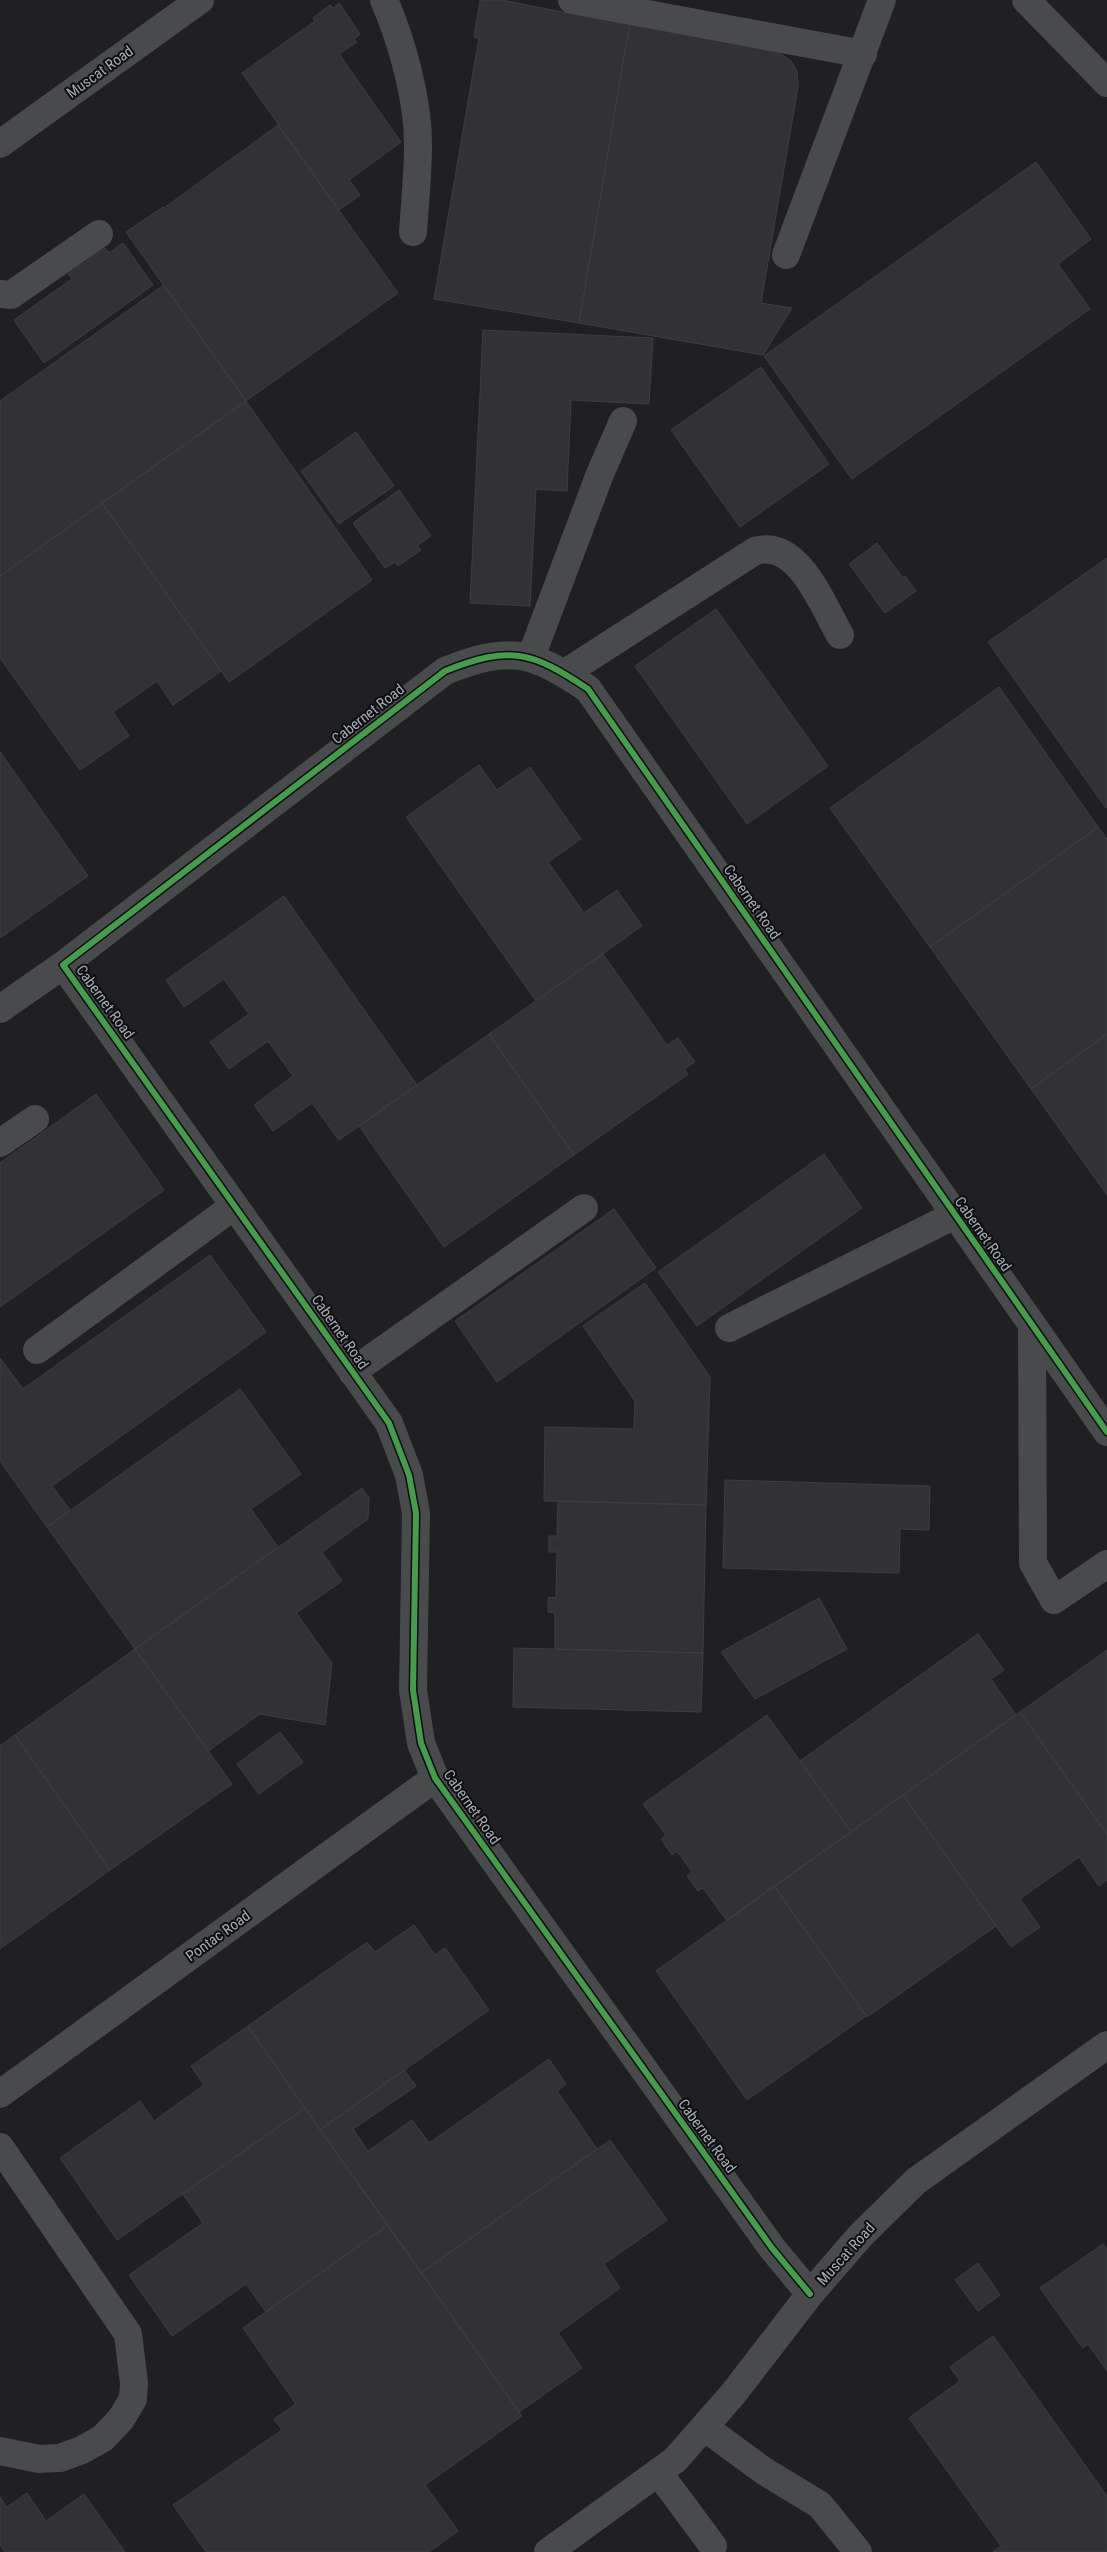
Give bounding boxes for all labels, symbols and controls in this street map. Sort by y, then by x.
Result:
street label: Muscat Road [63,42,137,102]
street label: Cabernet Road [328,680,408,748]
street label: Cabernet Road [720,861,784,943]
street label: Cabernet Road [72,962,138,1042]
street label: Cabernet Road [951,1193,1015,1275]
street label: Cabernet Road [308,1291,372,1373]
street label: Cabernet Road [440,1766,504,1848]
street label: Pontac Road [182,1907,254,1965]
street label: Cabernet Road [674,2096,740,2176]
street label: Muscat Road [813,2219,879,2289]

